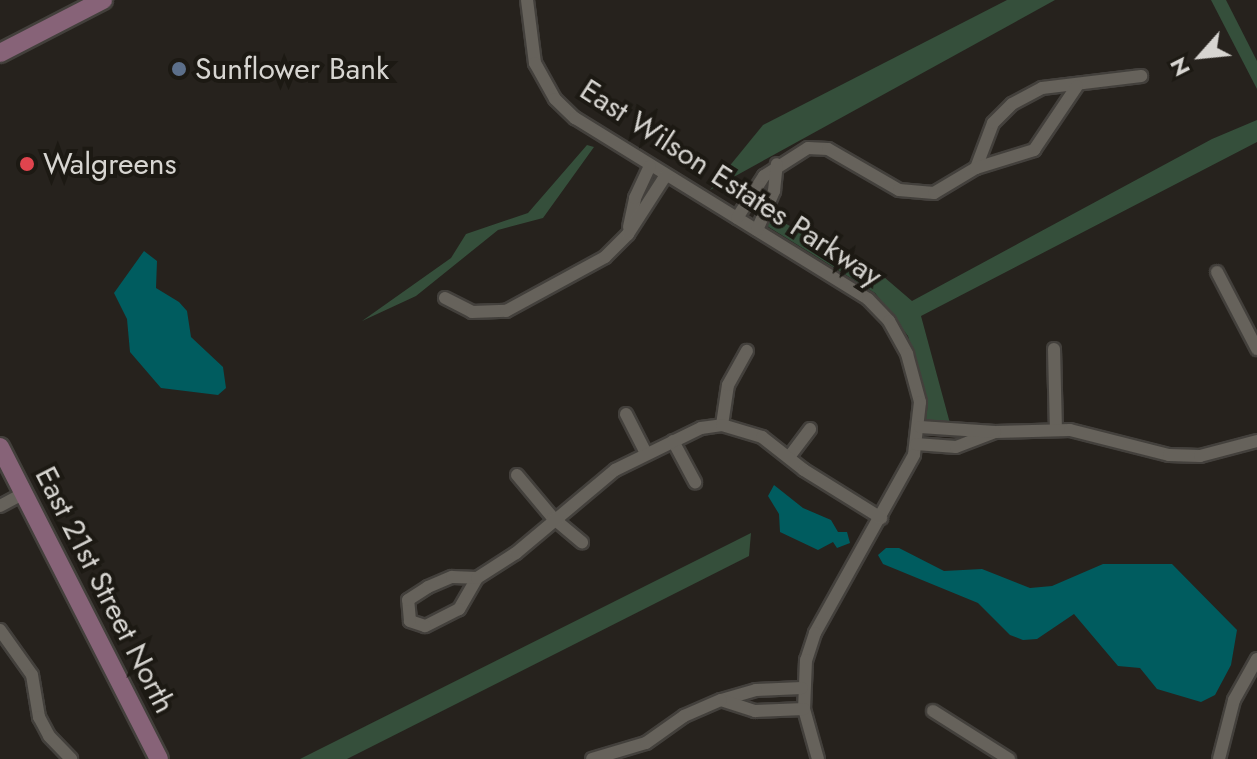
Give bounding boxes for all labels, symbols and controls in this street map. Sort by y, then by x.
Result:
north arrow [1161,16,1241,96]
place label: Sunflower Bank [195,51,389,87]
text: N [1161,52,1198,82]
marker: Sunflower Bank [170,60,188,78]
street label: East Wilson Estates Parkway [573,72,889,294]
place label: Walgreens [43,146,177,182]
marker: Walgreens [18,155,36,173]
street label: East 21st Street North [27,461,183,719]

